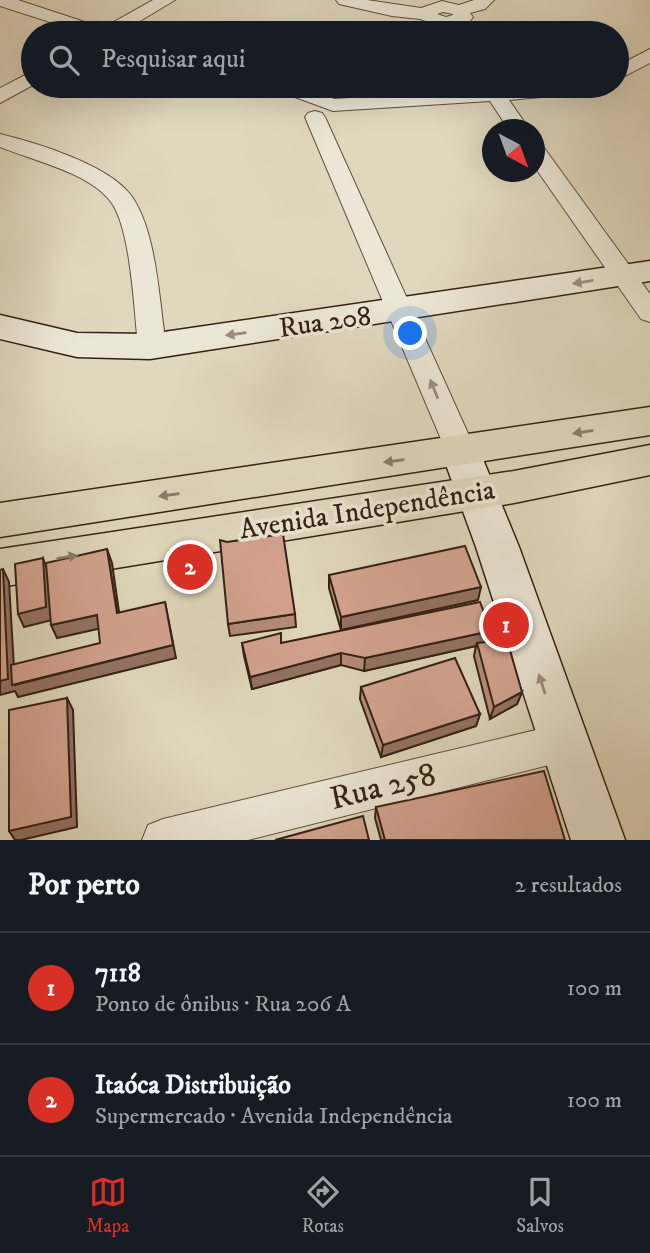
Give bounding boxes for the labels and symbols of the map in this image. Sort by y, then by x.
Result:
north arrow [482,119,545,182]
one-way arrow [571,277,593,288]
street label: Rua 208 [277,298,373,346]
your location [393,316,427,350]
one-way arrow [225,328,247,339]
one-way arrow [428,378,439,399]
one-way arrow [571,427,593,438]
one-way arrow [383,456,405,467]
street label: Avenida Independência [237,473,497,547]
one-way arrow [158,489,180,500]
pin: 2 [167,541,213,593]
one-way arrow [57,551,79,562]
pin: 1 [483,599,529,651]
one-way arrow [536,673,546,694]
street label: Rua 258 [326,754,440,820]

